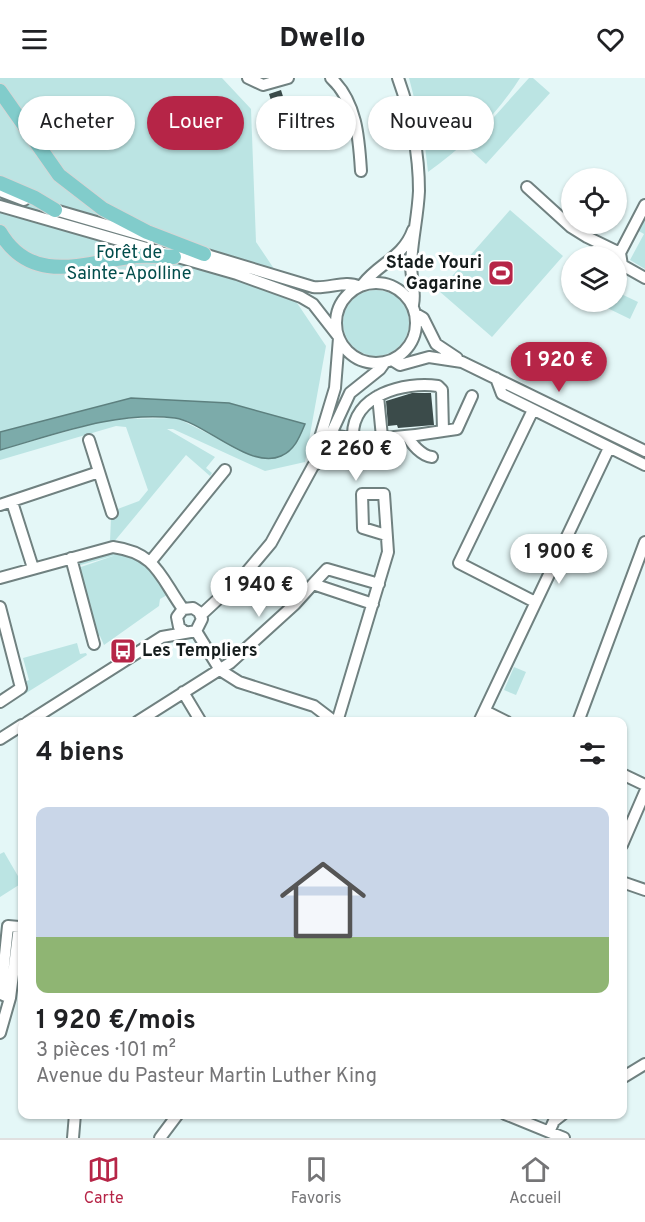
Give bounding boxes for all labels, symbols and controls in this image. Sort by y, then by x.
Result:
text: Dwello [279,22,366,56]
icon: menu [18,23,51,56]
icon: heart [594,23,627,56]
chip: Acheter [18,96,135,150]
chip: Louer [147,96,244,150]
chip: Filtres [256,96,356,150]
chip: Nouveau [368,96,494,150]
map controls [561,168,627,312]
button: locate [561,168,627,234]
park label: Forêt de Sainte-Apolline [67,242,191,286]
button: layers [561,246,627,312]
place label: Stade Youri Gagarine [386,252,482,296]
sports icon: Stade Youri Gagarine [486,258,516,288]
pin: 1 920 € [504,342,614,393]
text: 1 920 € [525,348,593,374]
pin: 2 260 € [301,431,411,482]
text: 2 260 € [320,437,392,463]
pin: 1 900 € [504,534,614,585]
text: 1 900 € [524,540,594,566]
pin: 1 940 € [204,567,314,618]
text: 1 940 € [225,573,294,599]
bus stop icon: Les Templiers [108,636,138,666]
place label: Les Templiers [142,640,258,663]
text: 4 biens [36,737,124,770]
icon: filters [576,737,609,770]
icon: home [269,846,377,954]
text: 1 920 €/mois [36,1005,196,1038]
text: 3 pièces · 101 m² [36,1038,176,1064]
text: Avenue du Pasteur Martin Luther King [36,1064,377,1090]
tab: Carte [84,1153,124,1209]
tab: Favoris [291,1153,342,1209]
tab: Accueil [509,1153,561,1209]

